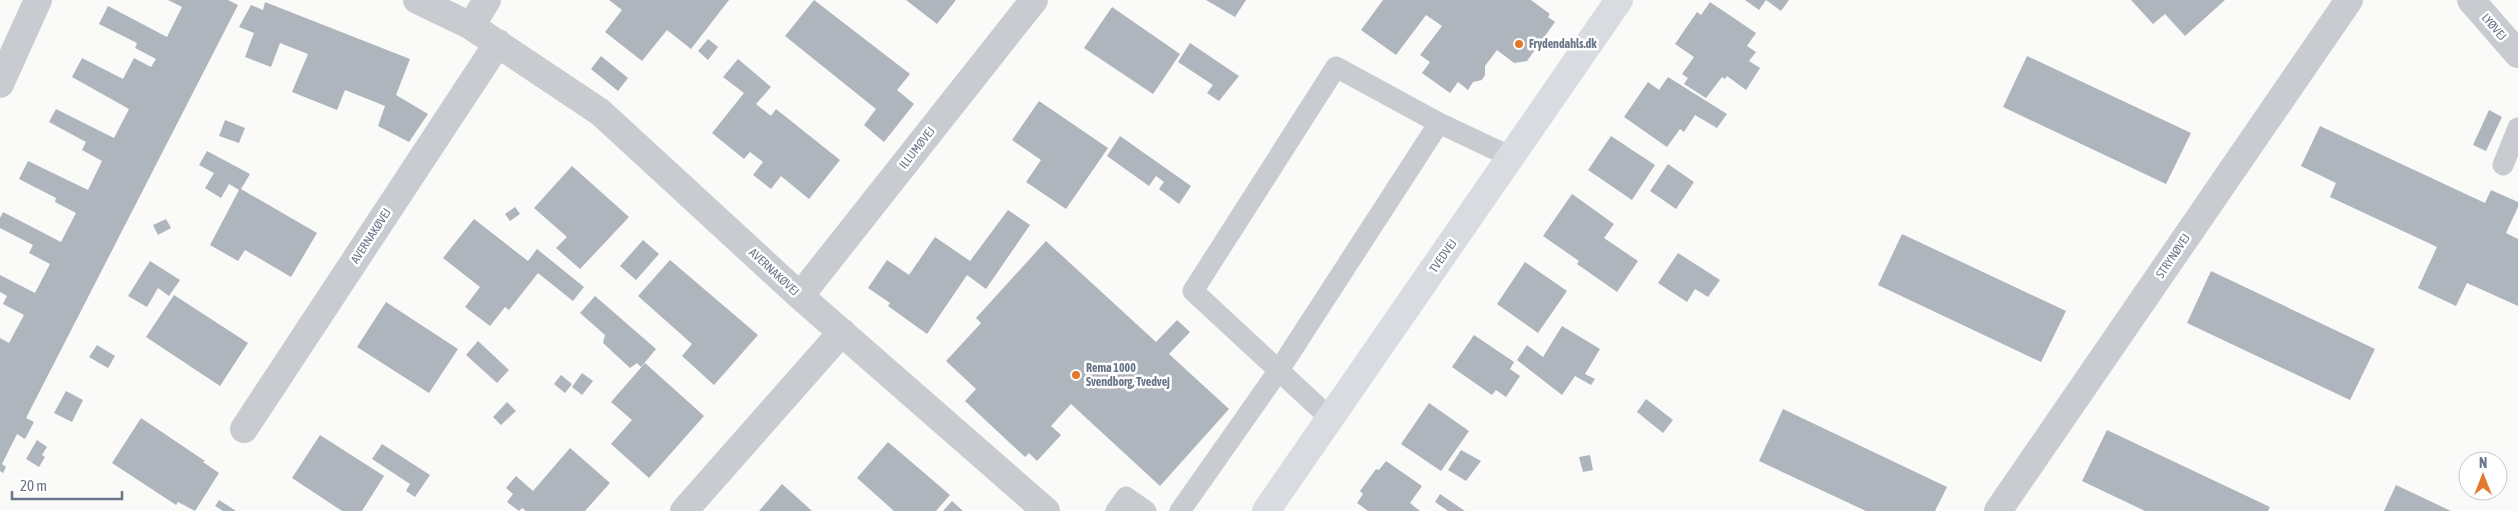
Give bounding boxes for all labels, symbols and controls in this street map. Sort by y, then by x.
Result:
street label: LYØVEJ [2479,11,2509,43]
place label: Frydendahls.dk [1529,37,1597,51]
marker: Frydendahls.dk [1513,38,1525,50]
street label: ILLUMØVEJ [896,124,938,172]
street label: AVERNAKØVEJ [348,206,394,266]
street label: STRYNØVEJ [2153,231,2193,281]
street label: TVEDVEJ [1426,237,1460,275]
street label: AVERNAKØVEJ [746,245,802,299]
place label: Rema 1000 Svendborg, Tvedvej [1086,361,1170,389]
marker: Rema 1000 Svendborg, Tvedvej [1070,369,1082,381]
north arrow [2458,451,2508,501]
text: N [2479,455,2487,471]
scale bar [12,468,122,500]
text: 20 m [20,477,47,494]

